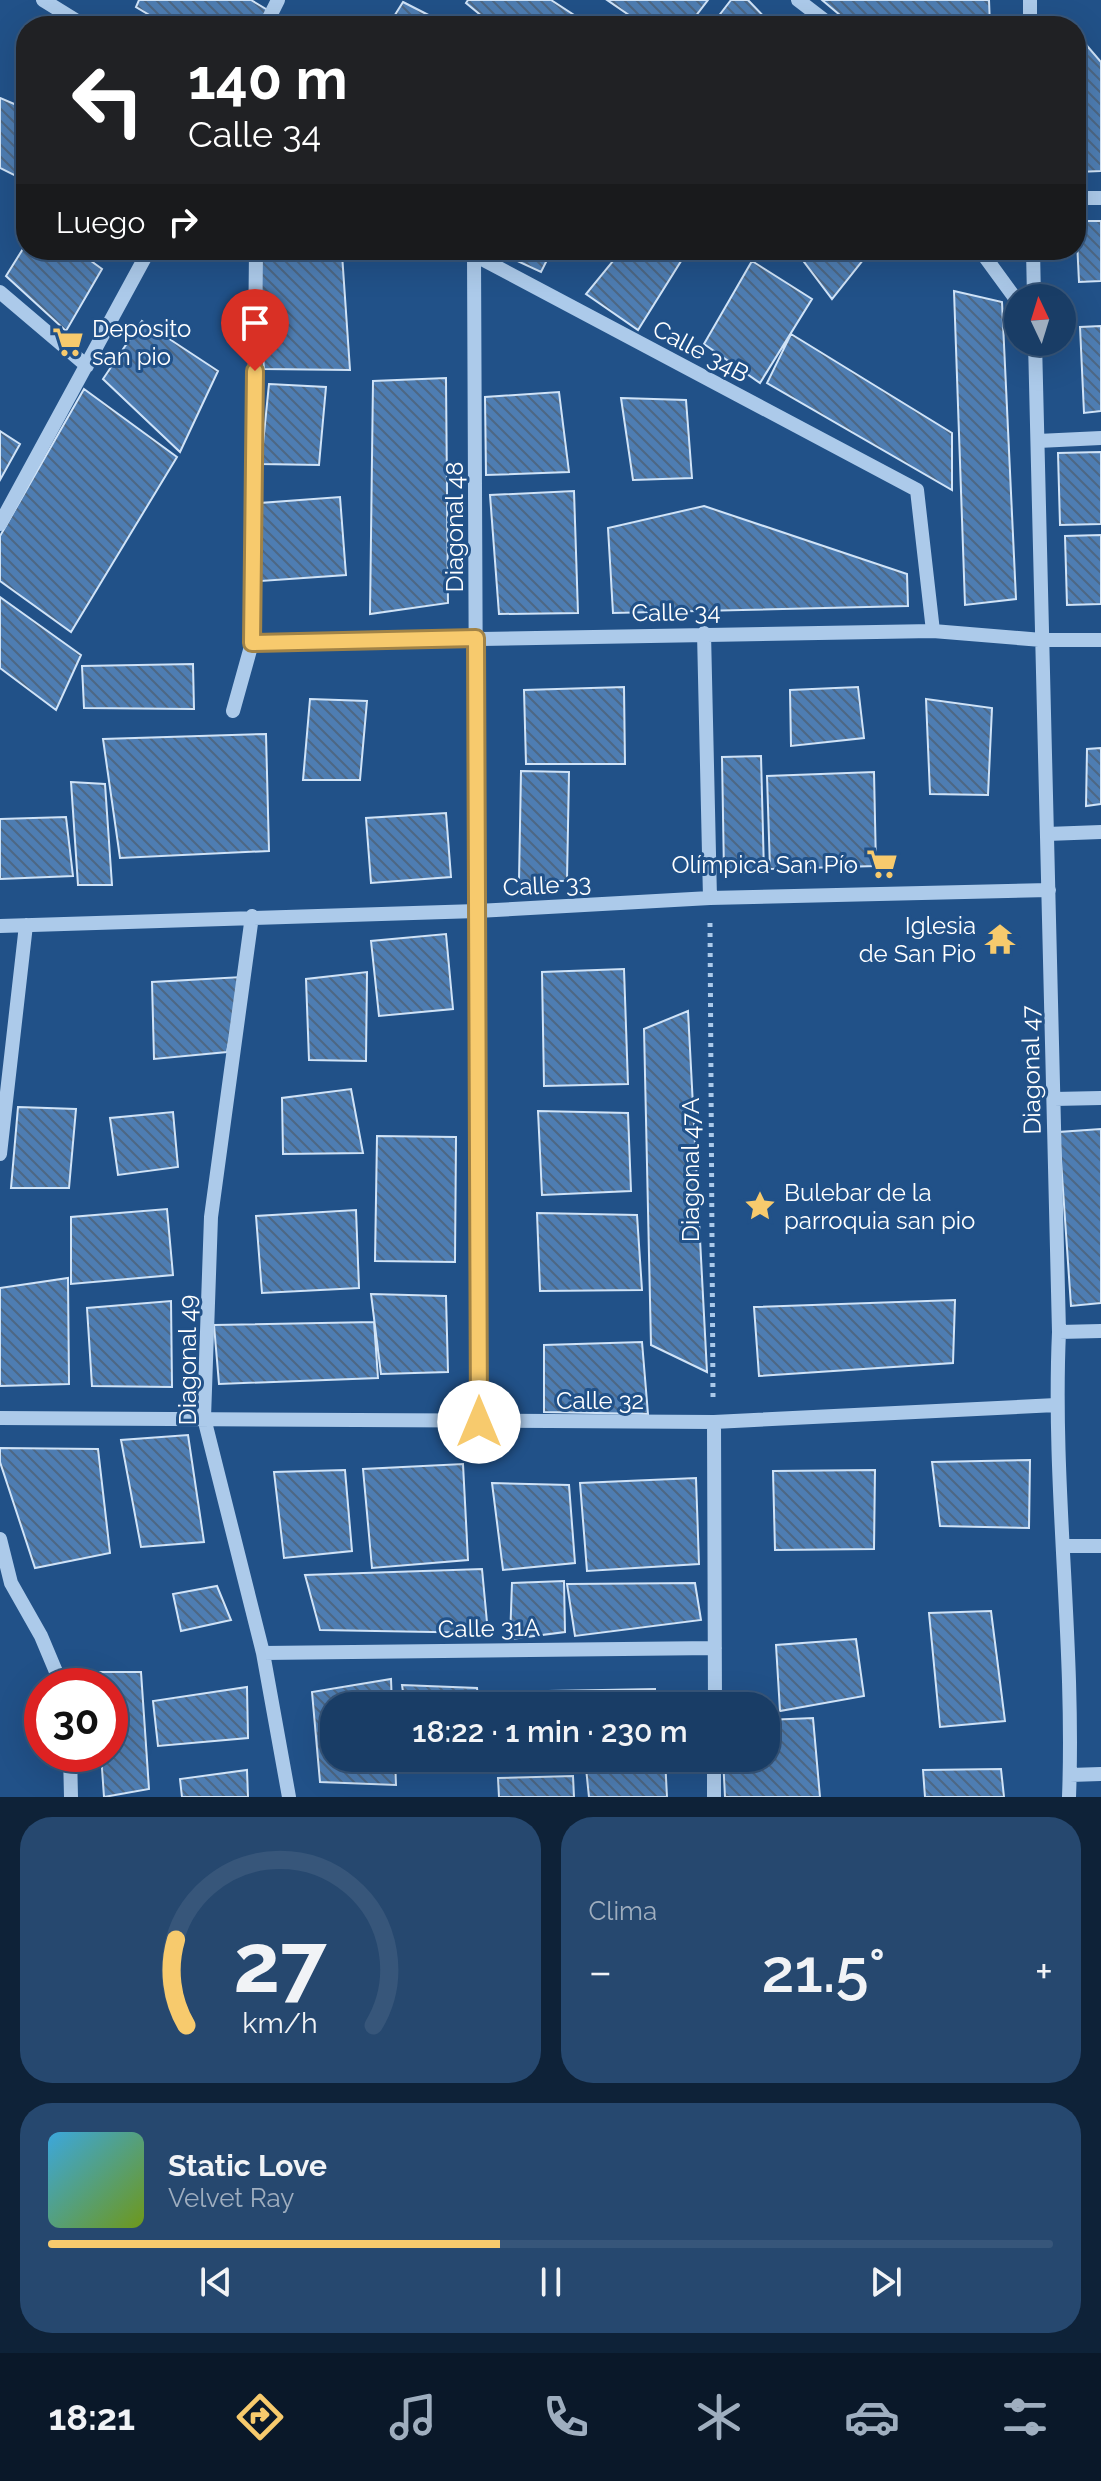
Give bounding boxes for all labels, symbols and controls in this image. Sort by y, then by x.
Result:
text: 140 m [188,46,348,112]
icon: left [56,48,160,152]
text: Calle 34 [188,113,321,155]
icon: right [161,200,205,244]
text: Luego [56,205,145,240]
north arrow [1004,284,1076,356]
map controls [1004,284,1076,356]
pin [221,289,289,371]
icon: arrive [233,301,277,345]
place label: Deposito san pio [92,314,191,371]
street label: Calle 34B [648,314,754,388]
supermarket icon: Deposito san pio [51,325,85,359]
street label: Diagonal 48 [440,462,469,592]
street label: Calle 34 [631,597,721,627]
supermarket icon: Olímpica San Pío [865,847,899,881]
place label: Olímpica San Pío [672,850,858,879]
street label: Calle 33 [502,868,592,902]
place label: Iglesia de San Pio [859,911,976,968]
temple icon: Iglesia de San Pio [983,922,1017,956]
street label: Diagonal 47 [1015,1005,1047,1135]
street label: Diagonal 47A [676,1098,705,1242]
place label: Bulebar de la parroquia san pio [784,1178,975,1235]
place icon: Bulebar de la parroquia san pio [743,1189,777,1223]
street label: Diagonal 49 [173,1295,202,1425]
position arrow [437,1380,521,1464]
street label: Calle 32 [556,1386,644,1415]
street label: Calle 31A [438,1613,540,1643]
speed limit sign: 30 [24,1668,128,1772]
text: 18:22 · 1 min · 230 m [412,1714,688,1749]
text: Clima [589,1896,657,1926]
text: 27 [233,1914,327,2011]
text: 21.5° [762,1936,885,2006]
text: − [589,1946,612,1997]
text: + [1035,1946,1053,1997]
text: km/h [243,2006,318,2040]
text: Static Love [168,2148,327,2183]
text: Velvet Ray [168,2183,294,2213]
icon: previous [194,2260,238,2304]
icon: pause [529,2260,573,2304]
icon: next [864,2260,908,2304]
icon: directions [232,2389,288,2445]
icon: music [385,2389,441,2445]
icon: phone [538,2389,594,2445]
icon: climate [691,2389,747,2445]
icon: car [844,2389,900,2445]
icon: filters [997,2389,1053,2445]
text: 18:21 [48,2396,135,2438]

